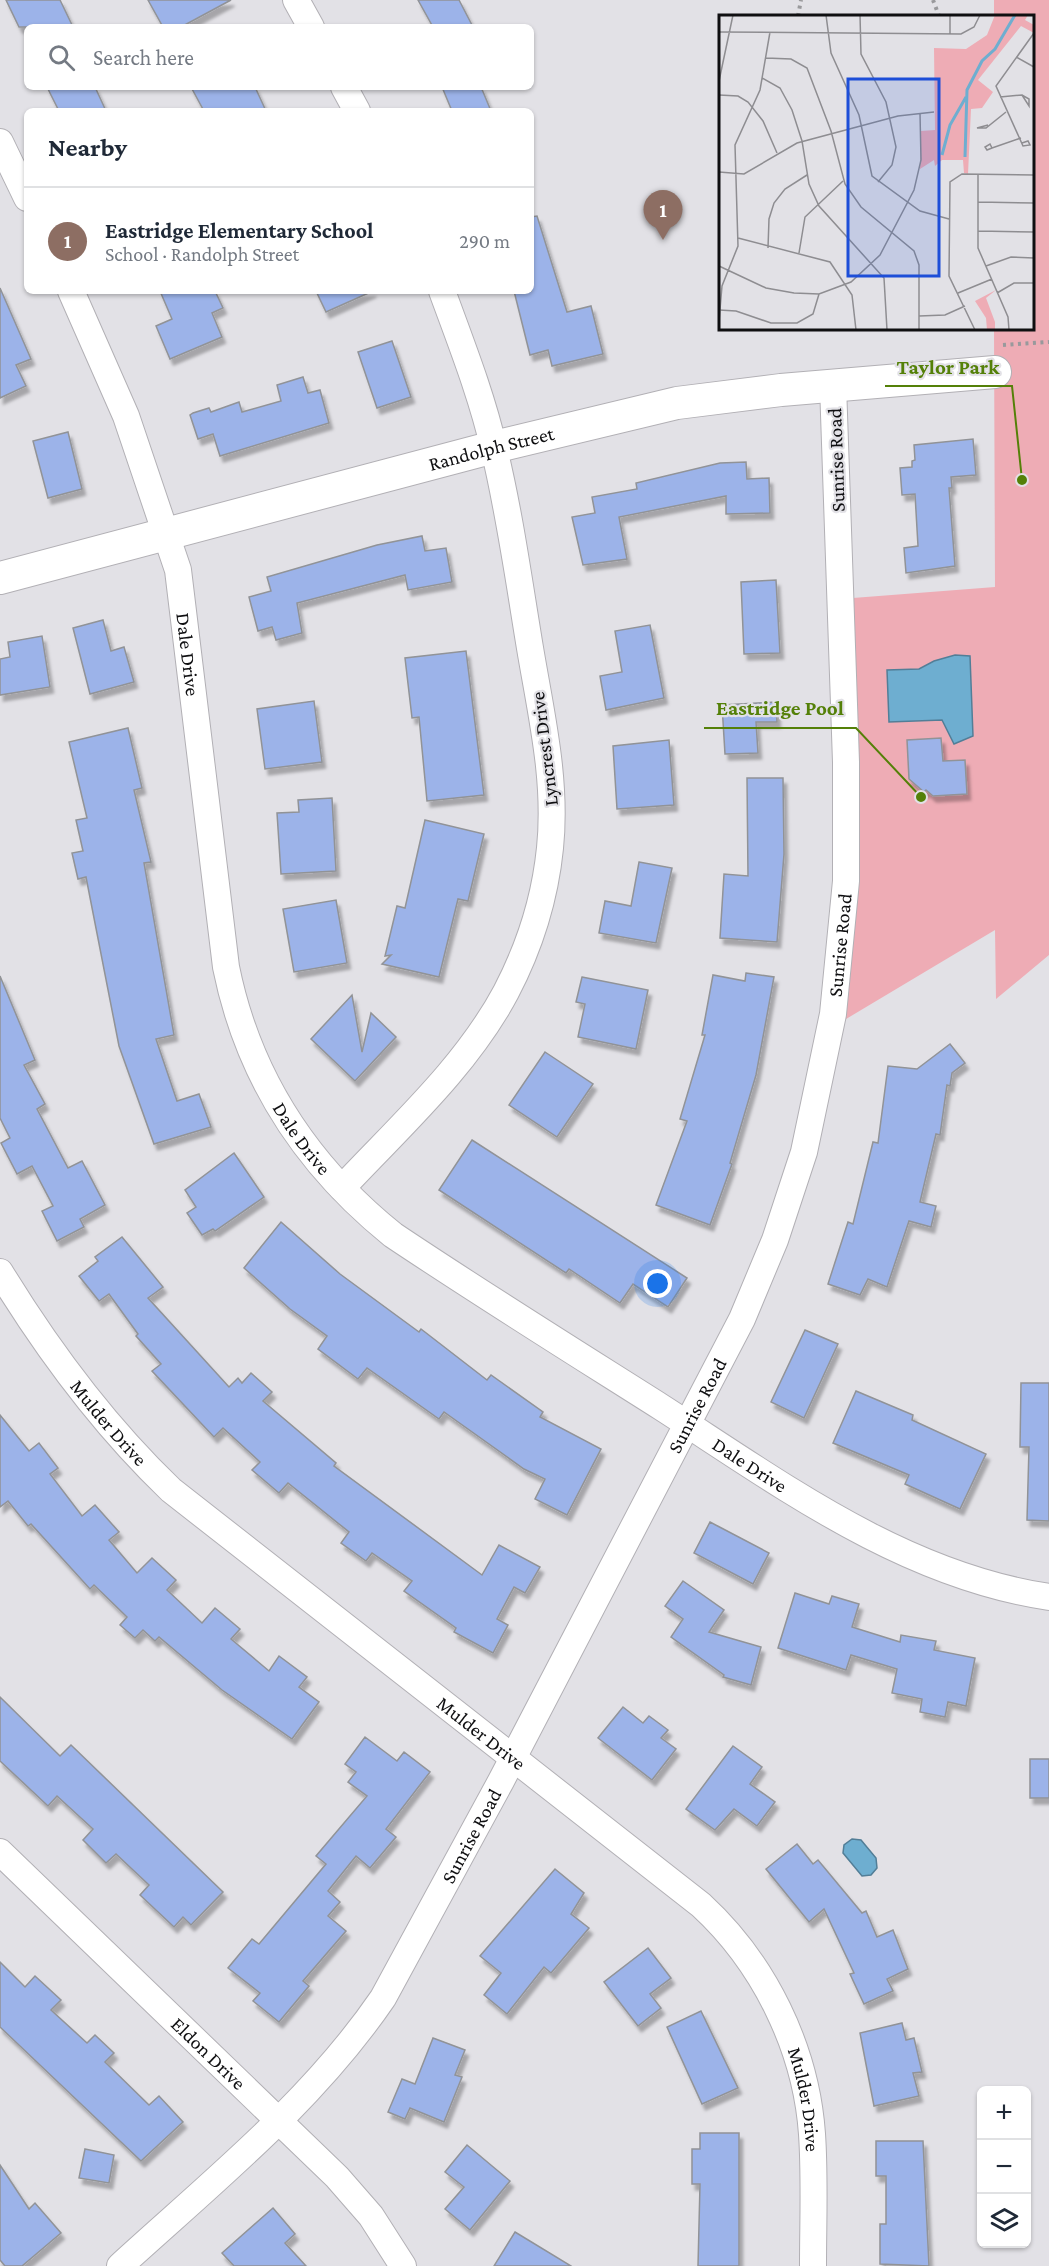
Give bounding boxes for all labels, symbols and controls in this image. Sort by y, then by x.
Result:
inset map [719,15,1034,330]
search box [24,24,534,90]
icon: search [45,41,78,74]
text: Search here [93,45,194,70]
text: Nearby [48,133,127,162]
pin: 1 [644,190,682,240]
text: Eastridge Elementary School [105,218,374,243]
text: 1 [64,230,71,252]
text: 290 m [459,230,510,252]
text: School · Randolph Street [105,243,299,265]
callout: Taylor Park [885,347,1012,386]
text: Taylor Park [897,355,1000,379]
street label: Sunrise Road [823,407,849,512]
street label: Randolph Street [426,422,556,475]
street label: Dale Drive [172,611,204,697]
callout: Eastridge Pool [704,689,856,728]
street label: Lyncrest Drive [526,690,563,807]
text: Eastridge Pool [716,696,844,720]
street label: Sunrise Road [824,892,856,998]
street label: Dale Drive [269,1098,335,1179]
your location [643,1269,672,1298]
street label: Sunrise Road [663,1354,731,1457]
street label: Mulder Drive [66,1375,152,1470]
street label: Dale Drive [709,1433,791,1497]
street label: Mulder Drive [433,1692,530,1775]
street label: Sunrise Road [437,1785,506,1887]
street label: Eldon Drive [167,2013,251,2094]
street label: Mulder Drive [784,2044,824,2152]
map controls [977,2086,1031,2248]
button: + [977,2086,1031,2140]
button: − [977,2140,1031,2194]
button: layers [977,2194,1031,2248]

